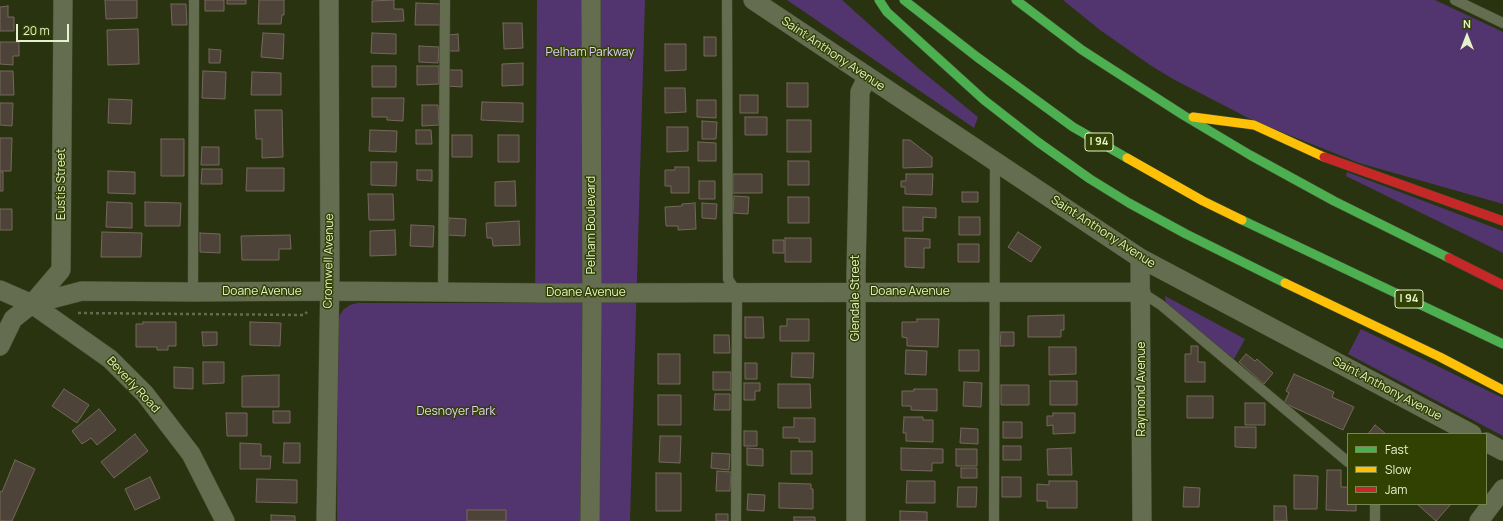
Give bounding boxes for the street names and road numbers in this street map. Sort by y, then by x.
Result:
street label: Saint Anthony Avenue [779,14,887,94]
road number: I 94 [1085,133,1113,151]
street label: Eustis Street [55,148,69,220]
street label: Pelham Boulevard [585,176,599,274]
street label: Saint Anthony Avenue [1048,193,1158,271]
street label: Cromwell Avenue [321,213,337,309]
street label: Glendale Street [849,255,863,341]
street label: Doane Avenue [222,285,302,299]
street label: Doane Avenue [870,285,950,299]
street label: Doane Avenue [546,286,626,300]
road number: I 94 [1395,290,1423,308]
street label: Raymond Avenue [1135,341,1149,437]
street label: Beverly Road [103,354,163,416]
street label: Saint Anthony Avenue [1330,354,1444,424]

